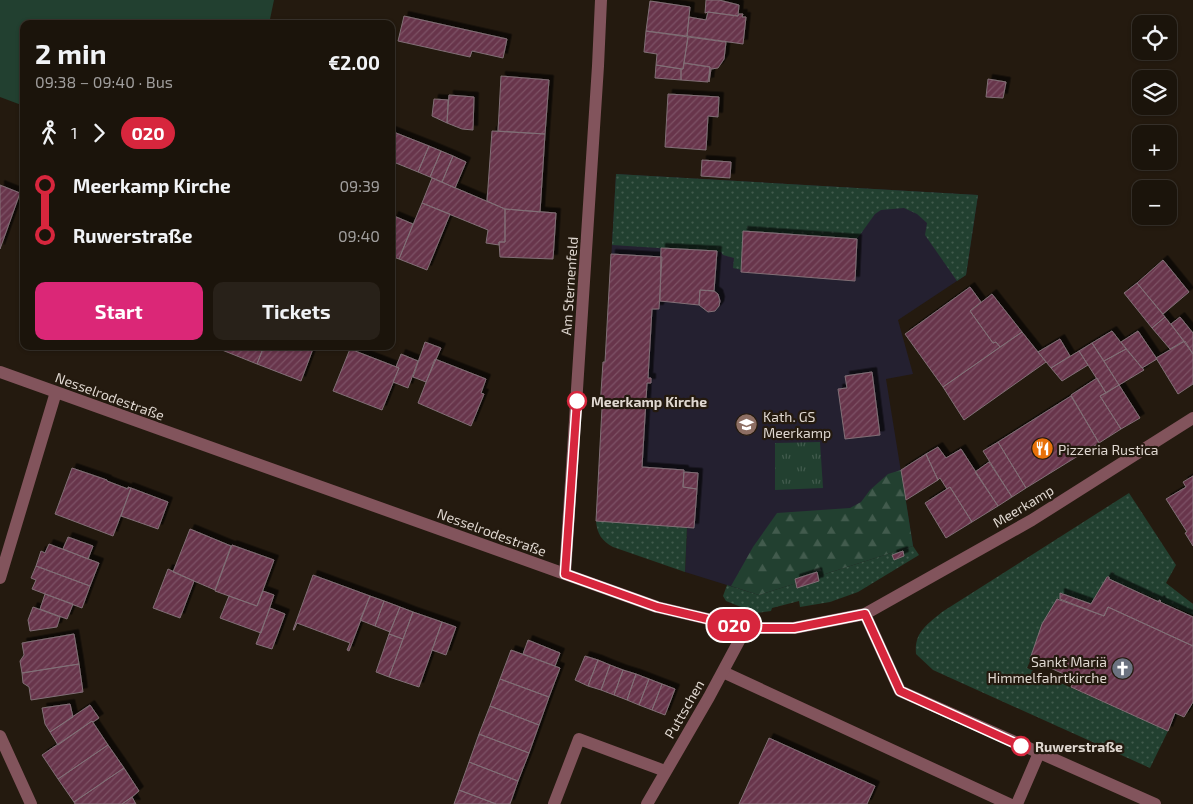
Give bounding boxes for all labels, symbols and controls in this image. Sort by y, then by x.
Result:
map controls [1132,15,1177,225]
button: locate [1132,15,1177,60]
text: 2 min [35,36,107,70]
text: €2.00 [328,51,380,74]
button: layers [1132,70,1177,115]
text: 09:38 – 09:40 · Bus [35,72,173,91]
icon: walk [35,119,63,147]
icon: forward [85,119,113,147]
text: 020 [131,122,165,144]
text: 1 [71,123,77,142]
button: + [1132,125,1177,170]
text: Meerkamp Kirche [73,174,231,197]
text: 09:39 [339,176,380,195]
button: − [1132,180,1177,225]
text: Ruwerstraße [73,224,192,247]
text: 09:40 [338,226,380,245]
street label: Am Sternenfeld [557,236,581,336]
button: Start [35,282,203,340]
button: Tickets [213,282,380,340]
street label: Nesselrodestraße [53,368,167,424]
marker: Meerkamp Kirche [567,391,587,411]
place label: Meerkamp Kirche [591,393,707,410]
place label: Kath. GS Meerkamp [763,408,831,441]
school or university icon: Kath. GS Meerkamp [735,412,759,436]
restaurant icon: Pizzeria Rustica [1030,437,1054,461]
place label: Pizzeria Rustica [1058,441,1159,458]
street label: Meerkamp [989,481,1057,531]
street label: Nesselrodestraße [435,504,549,560]
line badge: 020 [705,609,763,641]
text: 020 [717,614,751,636]
place label: Sankt Mariä Himmelfahrtkirche [987,653,1107,686]
church icon: Sankt Mariä Himmelfahrtkirche [1111,657,1135,681]
street label: Puttschen [660,677,708,741]
marker: Ruwerstraße [1011,736,1031,756]
place label: Ruwerstraße [1035,738,1123,755]

